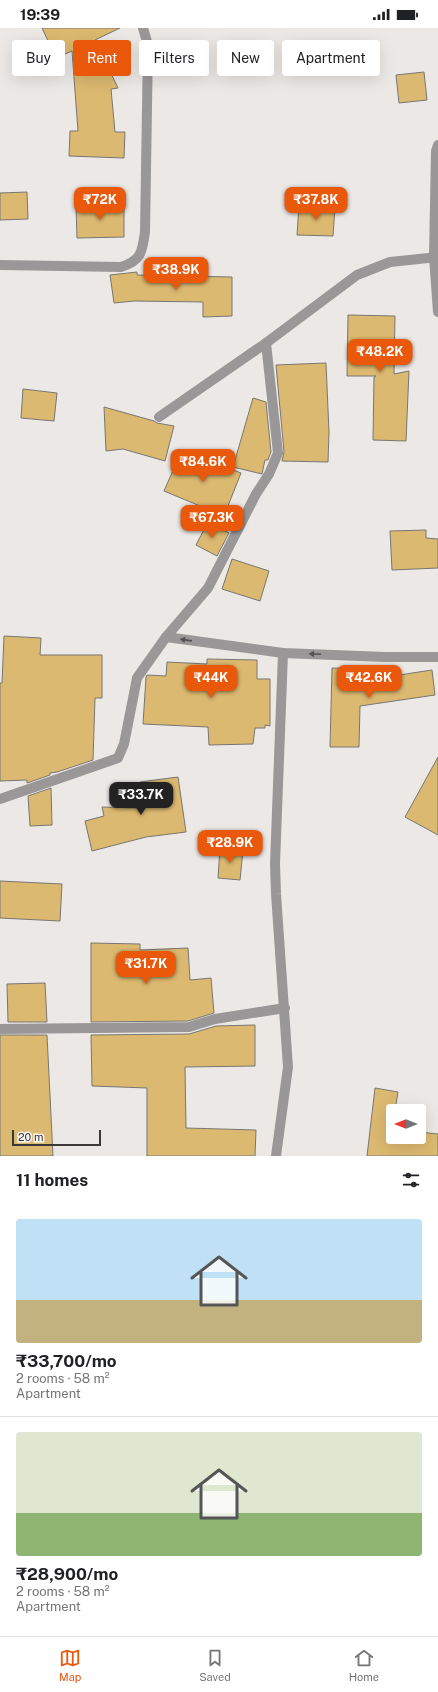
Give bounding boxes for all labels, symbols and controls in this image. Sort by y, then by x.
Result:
text: 19:39 [20,6,60,23]
chip: Buy [12,40,65,76]
chip: Rent [73,40,131,76]
chip: Filters [139,40,209,76]
chip: New [217,40,274,76]
chip: Apartment [282,40,380,76]
pin: ₹72K [76,187,124,221]
pin: ₹37.8K [283,187,349,221]
text: ₹72K [83,192,117,207]
text: ₹37.8K [294,192,339,207]
pin: ₹38.9K [143,257,209,291]
text: ₹38.9K [152,262,200,277]
pin: ₹48.2K [347,339,413,373]
text: ₹48.2K [357,344,403,359]
pin: ₹84.6K [170,449,236,483]
text: ₹84.6K [180,454,226,469]
pin: ₹67.3K [179,505,245,539]
text: ₹67.3K [190,510,234,525]
one-way arrow [180,637,192,643]
one-way arrow [309,651,321,658]
pin: ₹44K [187,665,235,699]
pin: ₹42.6K [336,665,402,699]
text: ₹44K [194,670,228,685]
text: ₹42.6K [346,670,392,685]
pin: ₹33.7K [108,782,174,816]
text: ₹33.7K [118,787,164,802]
pin: ₹28.9K [197,830,263,864]
text: ₹28.9K [207,835,253,850]
pin: ₹31.7K [113,951,179,985]
text: ₹31.7K [125,956,167,971]
north arrow [386,1104,426,1144]
map controls [386,1104,426,1144]
scale bar [12,1128,101,1147]
text: 20 m [18,1131,43,1143]
icon: filters [400,1169,422,1191]
text: 11 homes [16,1170,88,1190]
icon: home [183,1245,255,1317]
text: ₹33,700/mo [16,1351,117,1371]
text: 2 rooms · 58 m² [16,1371,109,1386]
text: Apartment [16,1386,81,1401]
icon: home [183,1458,255,1530]
text: ₹28,900/mo [16,1564,118,1584]
text: 2 rooms · 58 m² [16,1584,109,1599]
text: Apartment [16,1599,81,1614]
tab: Map [59,1647,81,1683]
tab: Saved [199,1647,231,1683]
tab: Home [349,1647,379,1683]

